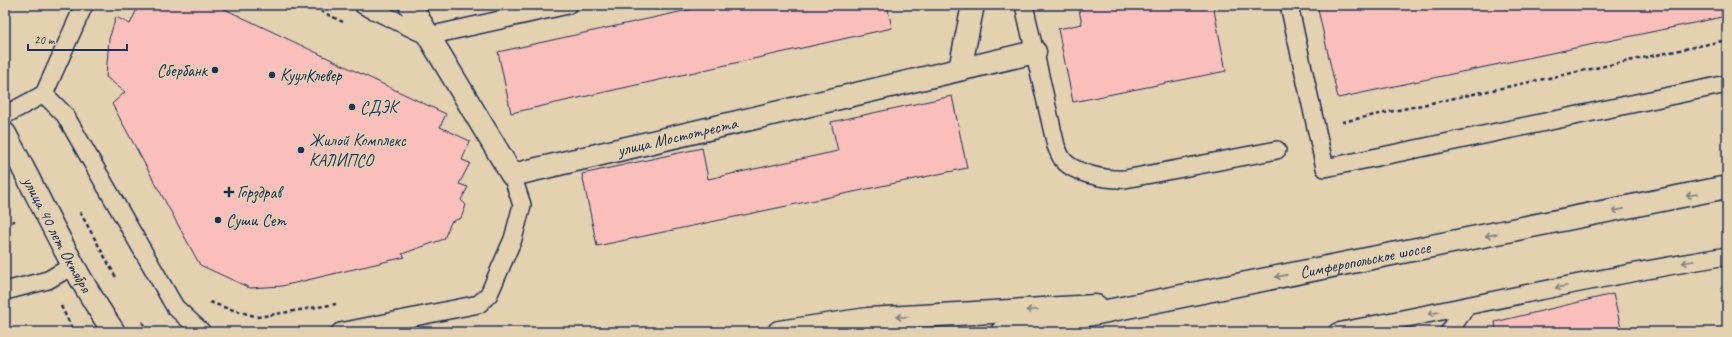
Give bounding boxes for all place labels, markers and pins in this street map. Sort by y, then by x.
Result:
place label: Сбербанк [157,60,209,81]
marker: Сбербанк [210,65,220,75]
place label: КуулКлевер [280,65,343,86]
marker: КуулКлевер [267,70,277,80]
place label: СДЭК [360,97,401,118]
marker: СДЭК [347,102,357,112]
place label: Жилой Комплекс КАЛИПСО [309,130,407,171]
marker: Жилой Комплекс КАЛИПСО [296,145,306,155]
place label: Горздрав [237,182,284,204]
marker: Горздрав [224,187,234,197]
place label: Суши Сет [226,210,287,231]
marker: Суши Сет [213,215,223,225]

